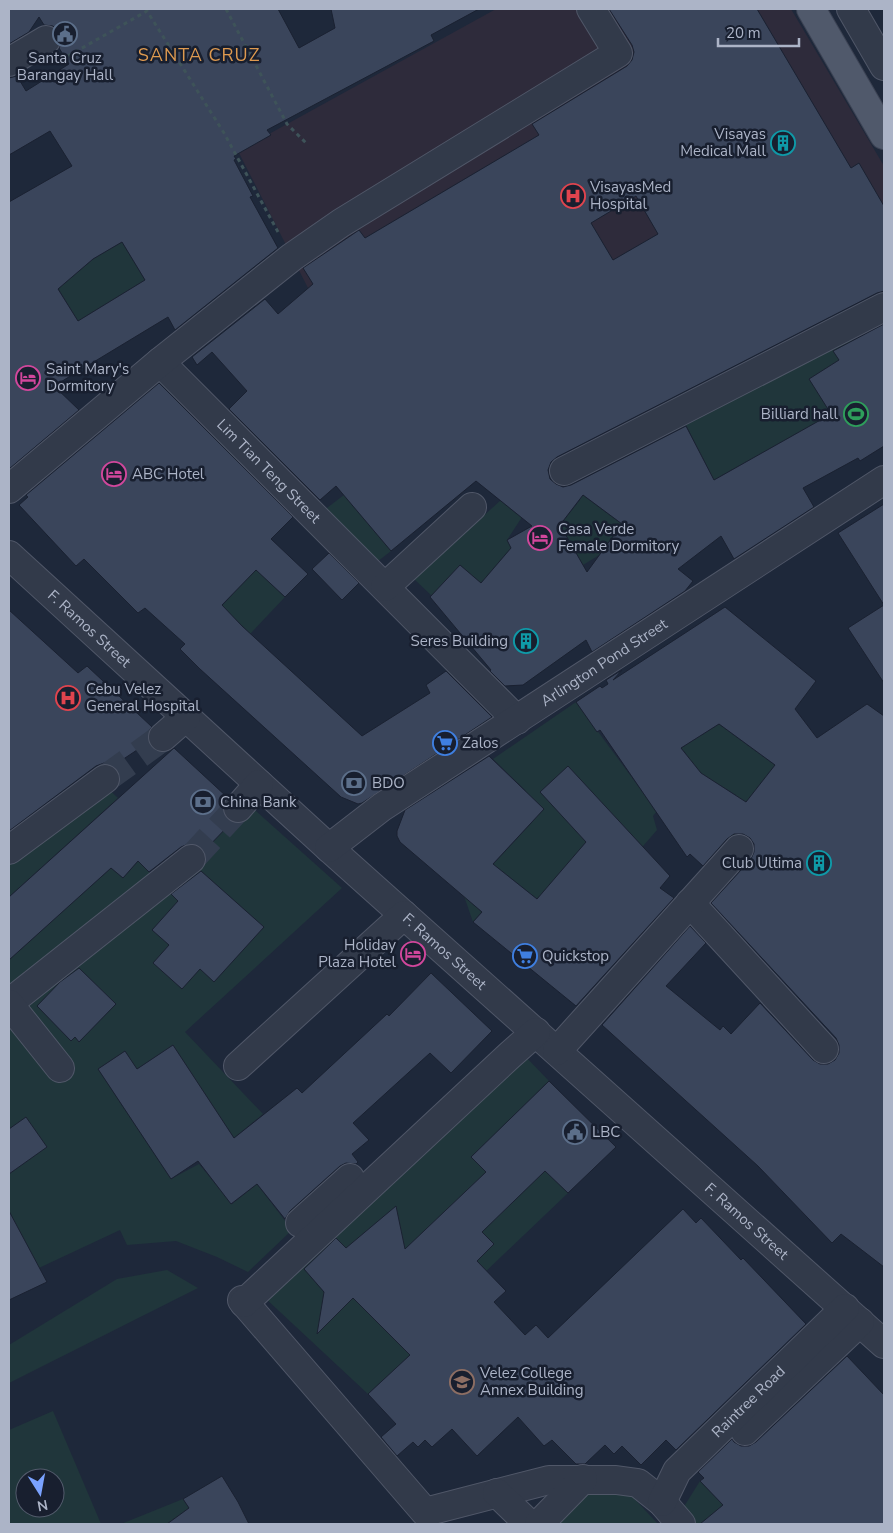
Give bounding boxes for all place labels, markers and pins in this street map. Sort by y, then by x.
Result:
public building icon: Santa Cruz Barangay Hall [52,21,78,47]
place label: Santa Cruz Barangay Hall [17,48,114,85]
place label: Visayas Medical Mall [680,124,767,161]
building icon: Visayas Medical Mall [770,130,796,156]
place label: VisayasMed Hospital [589,177,671,214]
hospital icon: VisayasMed Hospital [560,183,586,209]
place label: Saint Mary's Dormitory [46,359,129,396]
hotel icon: Saint Mary's Dormitory [15,365,41,391]
sports icon: Billiard hall [843,401,869,427]
place label: Billiard hall [761,404,839,424]
hotel icon: ABC Hotel [101,461,127,487]
place label: ABC Hotel [132,464,205,484]
place label: Casa Verde Female Dormitory [558,519,679,556]
hotel icon: Casa Verde Female Dormitory [527,525,553,551]
building icon: Seres Building [513,628,539,654]
place label: Seres Building [411,631,508,651]
place label: Cebu Velez General Hospital [86,679,200,716]
hospital icon: Cebu Velez General Hospital [55,685,81,711]
supermarket icon: Zalos [432,730,458,756]
place label: Zalos [462,733,499,753]
bank icon: BDO [341,770,367,796]
place label: BDO [372,773,405,793]
bank icon: China Bank [190,789,216,815]
place label: China Bank [220,792,297,812]
building icon: Club Ultima [806,850,832,876]
place label: Club Ultima [722,853,802,873]
place label: Holiday Plaza Hotel [318,935,397,972]
hotel icon: Holiday Plaza Hotel [400,941,426,967]
supermarket icon: Quickstop [512,943,538,969]
place label: Quickstop [542,946,609,966]
public building icon: LBC [562,1119,588,1145]
place label: LBC [592,1122,620,1142]
place label: Velez College Annex Building [479,1363,584,1400]
school or university icon: Velez College Annex Building [449,1369,475,1395]

